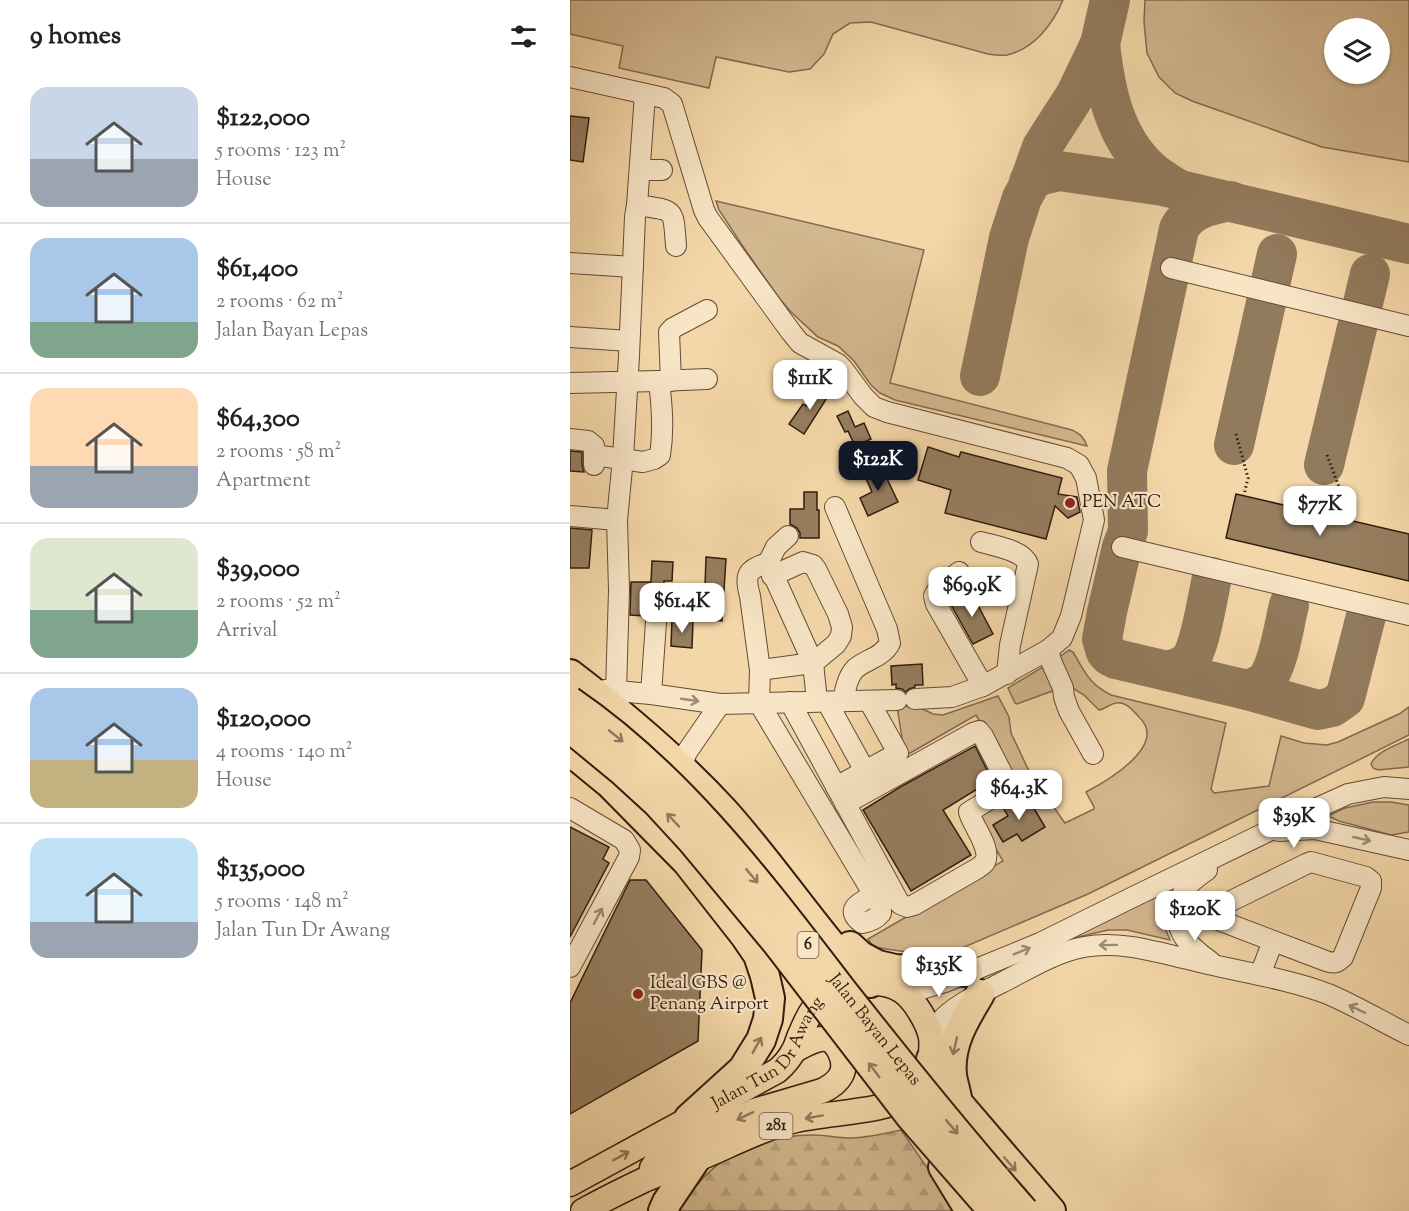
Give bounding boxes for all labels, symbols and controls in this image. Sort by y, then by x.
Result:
text: 9 homes [30,18,121,55]
map controls [1324,18,1390,84]
button: layers [1324,18,1390,84]
icon: filters [507,20,540,53]
text: $122,000 [216,100,310,137]
icon: home [78,111,150,183]
text: 5 rooms · 123 m² [216,137,346,166]
text: House [216,166,271,195]
text: $61,400 [216,251,298,288]
icon: home [78,262,150,334]
text: 2 rooms · 62 m² [216,288,344,317]
text: Jalan Bayan Lepas [216,317,368,346]
pin: $111K [768,360,852,411]
text: $111K [787,365,833,394]
text: $64,300 [216,401,300,438]
icon: home [78,412,150,484]
text: 2 rooms · 58 m² [216,438,341,467]
pin: $122K [836,441,920,492]
text: $122K [853,446,903,475]
text: Apartment [216,467,311,496]
pin: $77K [1284,486,1356,537]
place label: PEN ATC [1082,490,1161,516]
text: $77K [1297,491,1343,520]
marker: PEN ATC [1063,496,1077,510]
text: $39,000 [216,551,300,588]
icon: home [78,562,150,634]
pin: $69.9K [923,567,1021,618]
text: $69.9K [942,572,1002,601]
pin: $61.4K [633,583,731,634]
text: 2 rooms · 52 m² [216,588,341,617]
text: $61.4K [654,588,710,617]
text: Arrival [216,617,278,646]
one-way arrow [679,694,699,705]
text: $120,000 [216,701,311,738]
icon: home [78,712,150,784]
one-way arrow [608,730,624,743]
text: 4 rooms · 140 m² [216,738,353,767]
text: House [216,767,271,796]
pin: $64.3K [970,770,1068,821]
text: $64.3K [990,775,1048,804]
pin: $39K [1258,798,1330,849]
text: $39K [1273,803,1315,832]
one-way arrow [666,813,680,828]
one-way arrow [1352,834,1371,845]
text: $135,000 [216,851,305,888]
icon: home [78,862,150,934]
one-way arrow [745,868,759,883]
text: 5 rooms · 148 m² [216,888,349,917]
pin: $120K [1153,891,1237,942]
text: $120K [1169,896,1221,925]
one-way arrow [593,907,604,925]
text: Jalan Tun Dr Awang [216,917,390,946]
road number: 6 [798,932,818,958]
one-way arrow [1099,939,1118,951]
one-way arrow [1013,944,1031,955]
pin: $135K [897,947,981,998]
text: $135K [916,952,962,981]
street label: Jalan Bayan Lepas [821,968,927,1092]
place label: Ideal GBS @ Penang Airport [650,971,769,1018]
marker: Ideal GBS @ Penang Airport [631,987,645,1001]
street label: Jalan Tun Dr Awang [706,991,831,1118]
one-way arrow [1348,1002,1366,1014]
one-way arrow [948,1036,960,1055]
one-way arrow [751,1037,763,1054]
one-way arrow [868,1062,881,1078]
one-way arrow [736,1110,754,1122]
one-way arrow [805,1112,824,1123]
road number: 281 [760,1113,792,1139]
one-way arrow [945,1119,959,1134]
one-way arrow [612,1150,629,1162]
one-way arrow [1003,1156,1017,1171]

